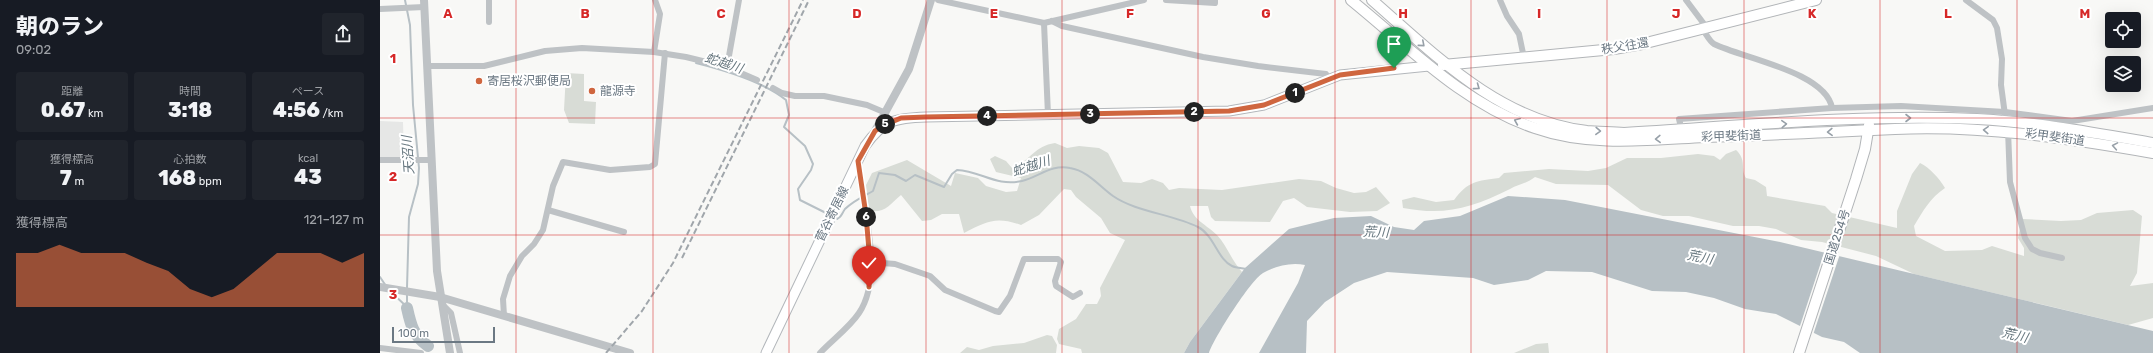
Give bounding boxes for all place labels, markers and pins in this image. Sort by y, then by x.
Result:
pin [1377,27,1411,68]
place label: 寄居桜沢郵便局 [487,74,571,88]
marker: 寄居桜沢郵便局 [474,76,484,86]
pin: 1 [1285,83,1305,103]
place label: 龍源寺 [600,84,636,98]
marker: 龍源寺 [587,86,597,96]
pin: 2 [1184,102,1204,122]
pin: 3 [1080,104,1100,124]
pin: 4 [977,106,997,126]
pin: 5 [875,114,895,134]
pin: 6 [856,207,876,227]
pin [852,246,886,287]

